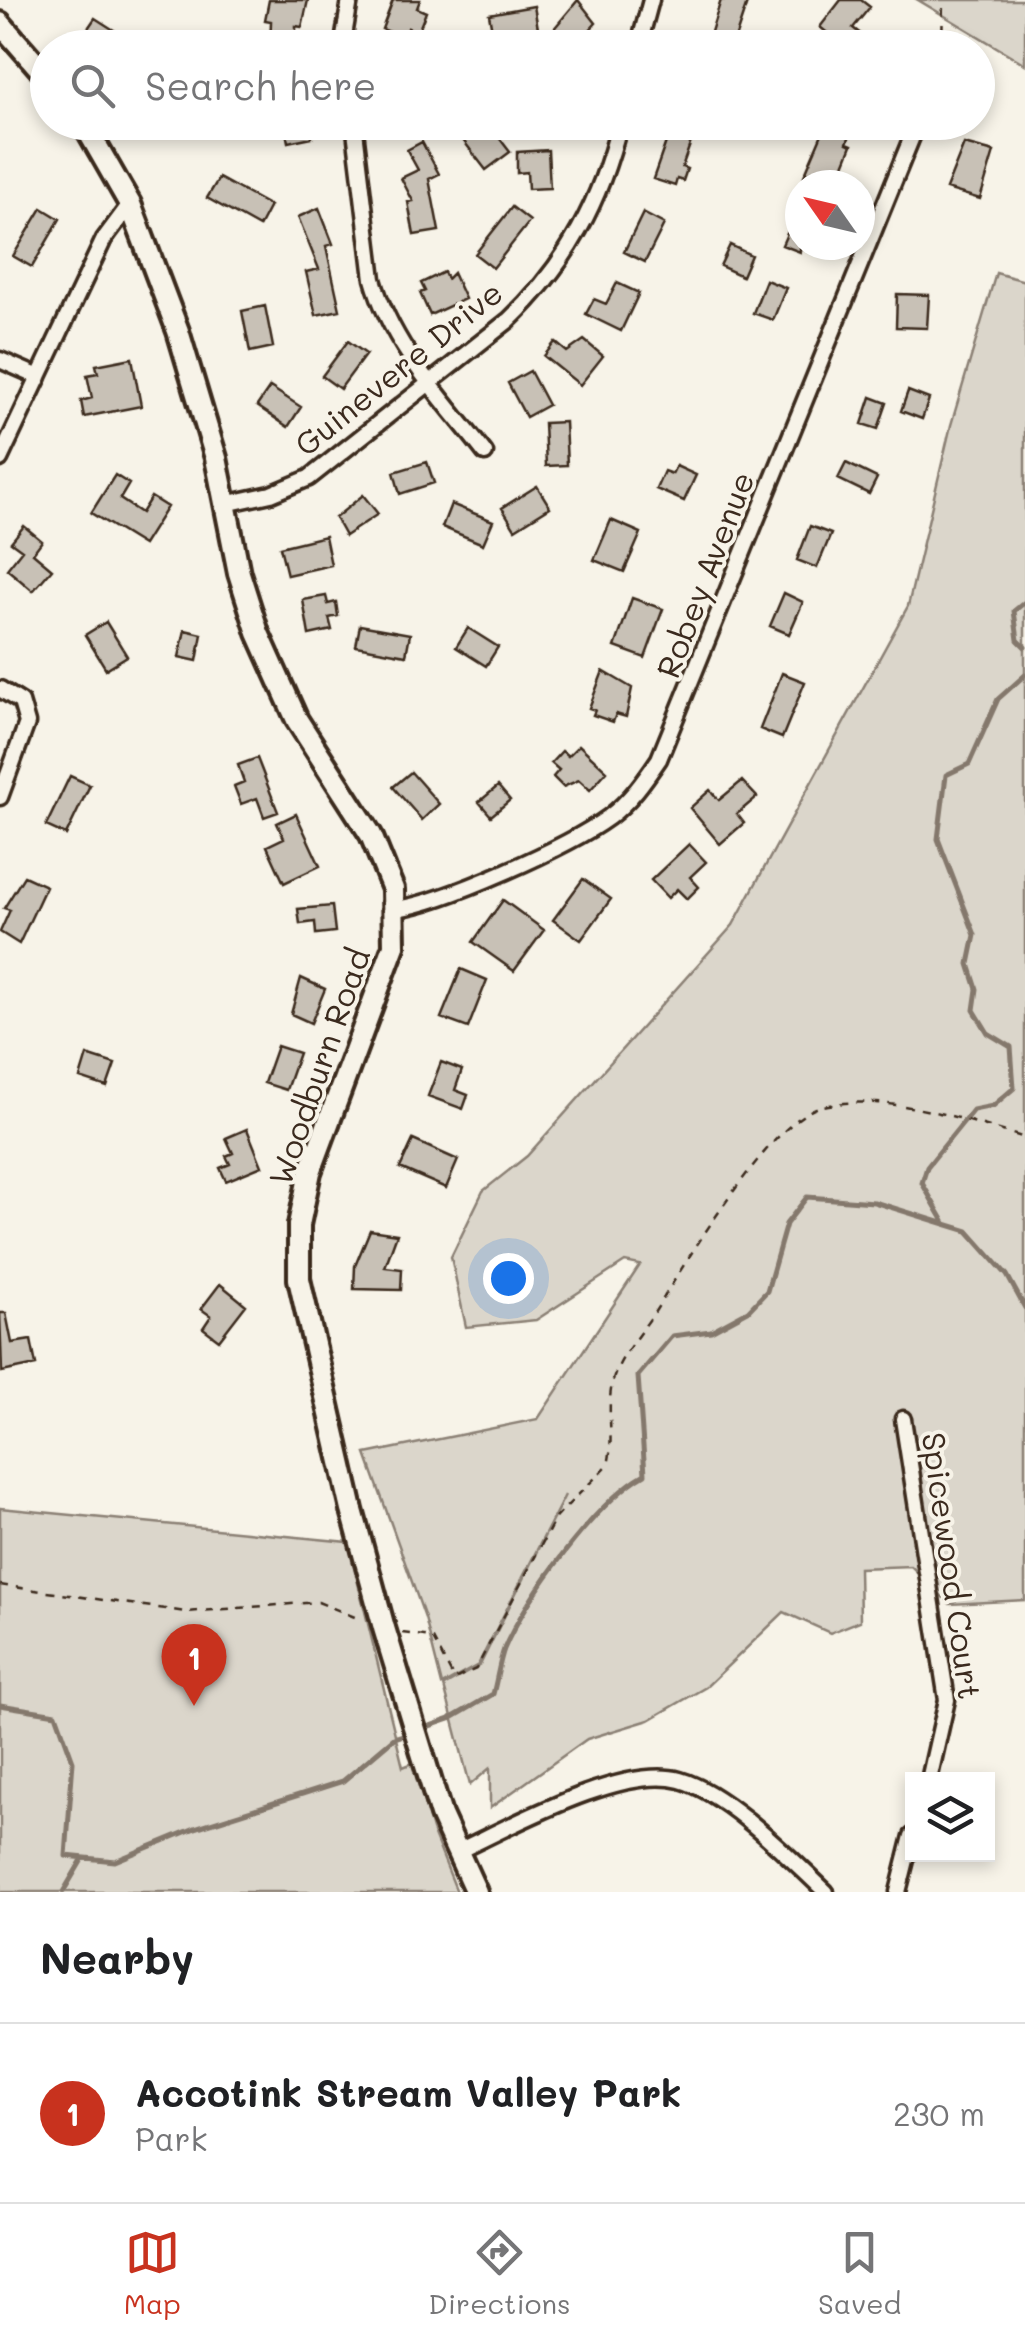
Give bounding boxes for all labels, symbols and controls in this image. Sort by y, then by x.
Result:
search box [30,30,995,140]
icon: search [65,58,120,113]
text: Search here [145,60,376,110]
north arrow [785,170,875,260]
street label: Guinevere Drive [285,271,510,464]
street label: Robey Avenue [646,465,764,684]
street label: Woodburn Road [258,942,378,1190]
your location [483,1253,534,1304]
street label: Spicewood Court [913,1430,992,1702]
pin: 1 [162,1624,226,1706]
map controls [905,1772,995,1862]
button: layers [905,1772,995,1862]
text: Nearby [40,1930,194,1985]
text: Accotink Stream Valley Park [135,2067,681,2117]
text: 1 [65,2092,80,2134]
text: 230 m [893,2092,985,2134]
text: Park [135,2117,208,2159]
tab: Map [124,2225,181,2321]
tab: Directions [428,2225,571,2321]
tab: Saved [818,2225,901,2321]

